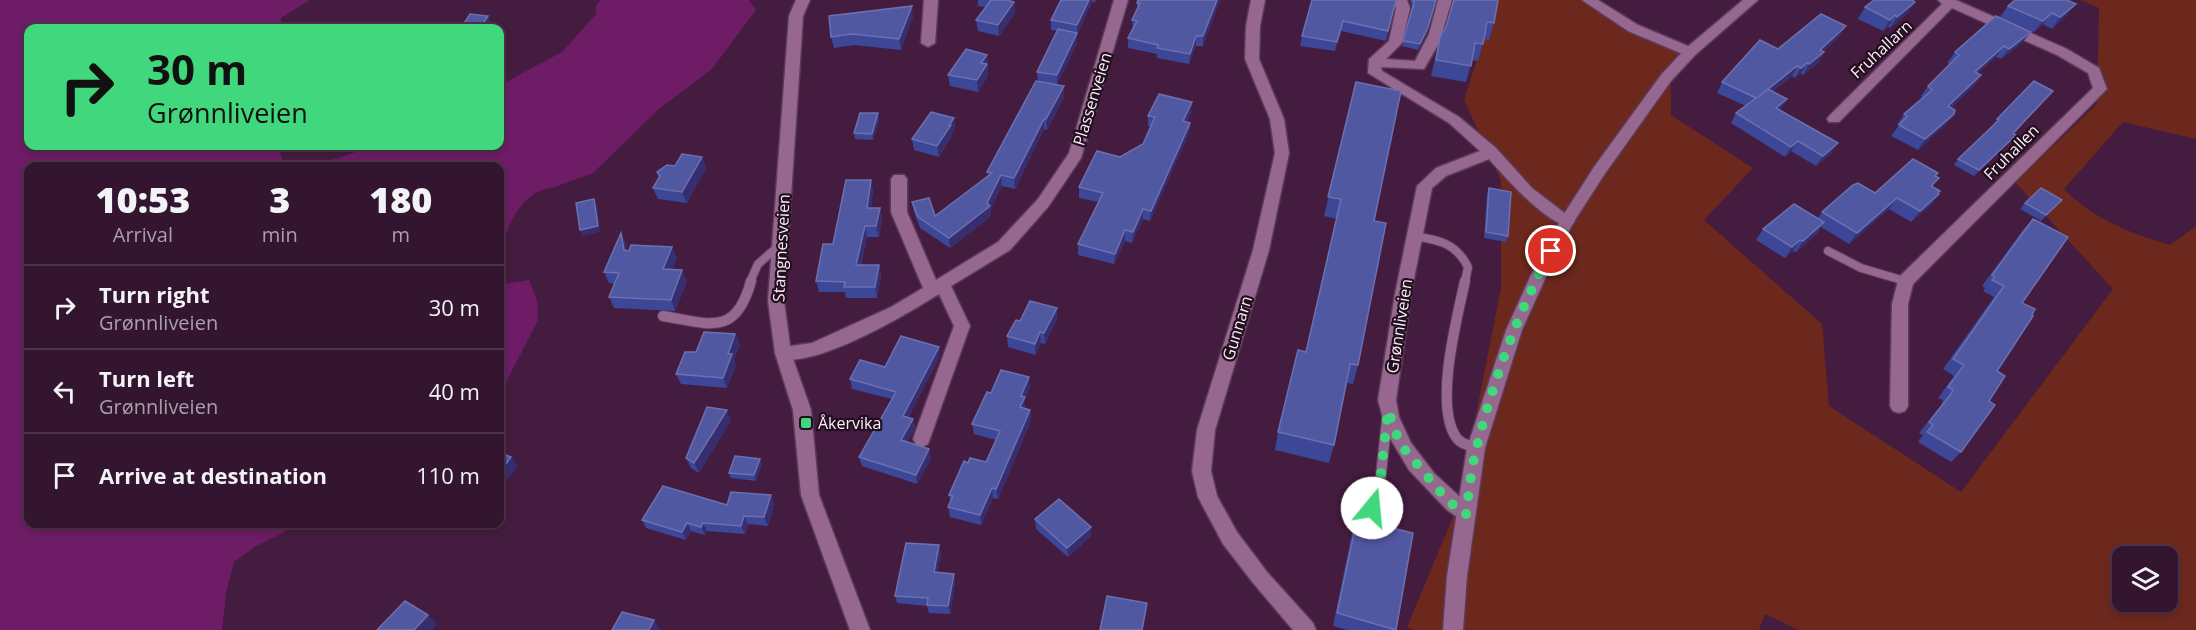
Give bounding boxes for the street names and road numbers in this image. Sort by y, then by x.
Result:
street label: Fruhallarn [1845,15,1917,83]
street label: Plassenveien [1067,50,1117,148]
street label: Fruhallen [1978,119,2044,185]
street label: Stangnesveien [767,193,795,303]
street label: Grønnliveien [1381,277,1417,375]
street label: Gunnarn [1217,293,1257,363]

